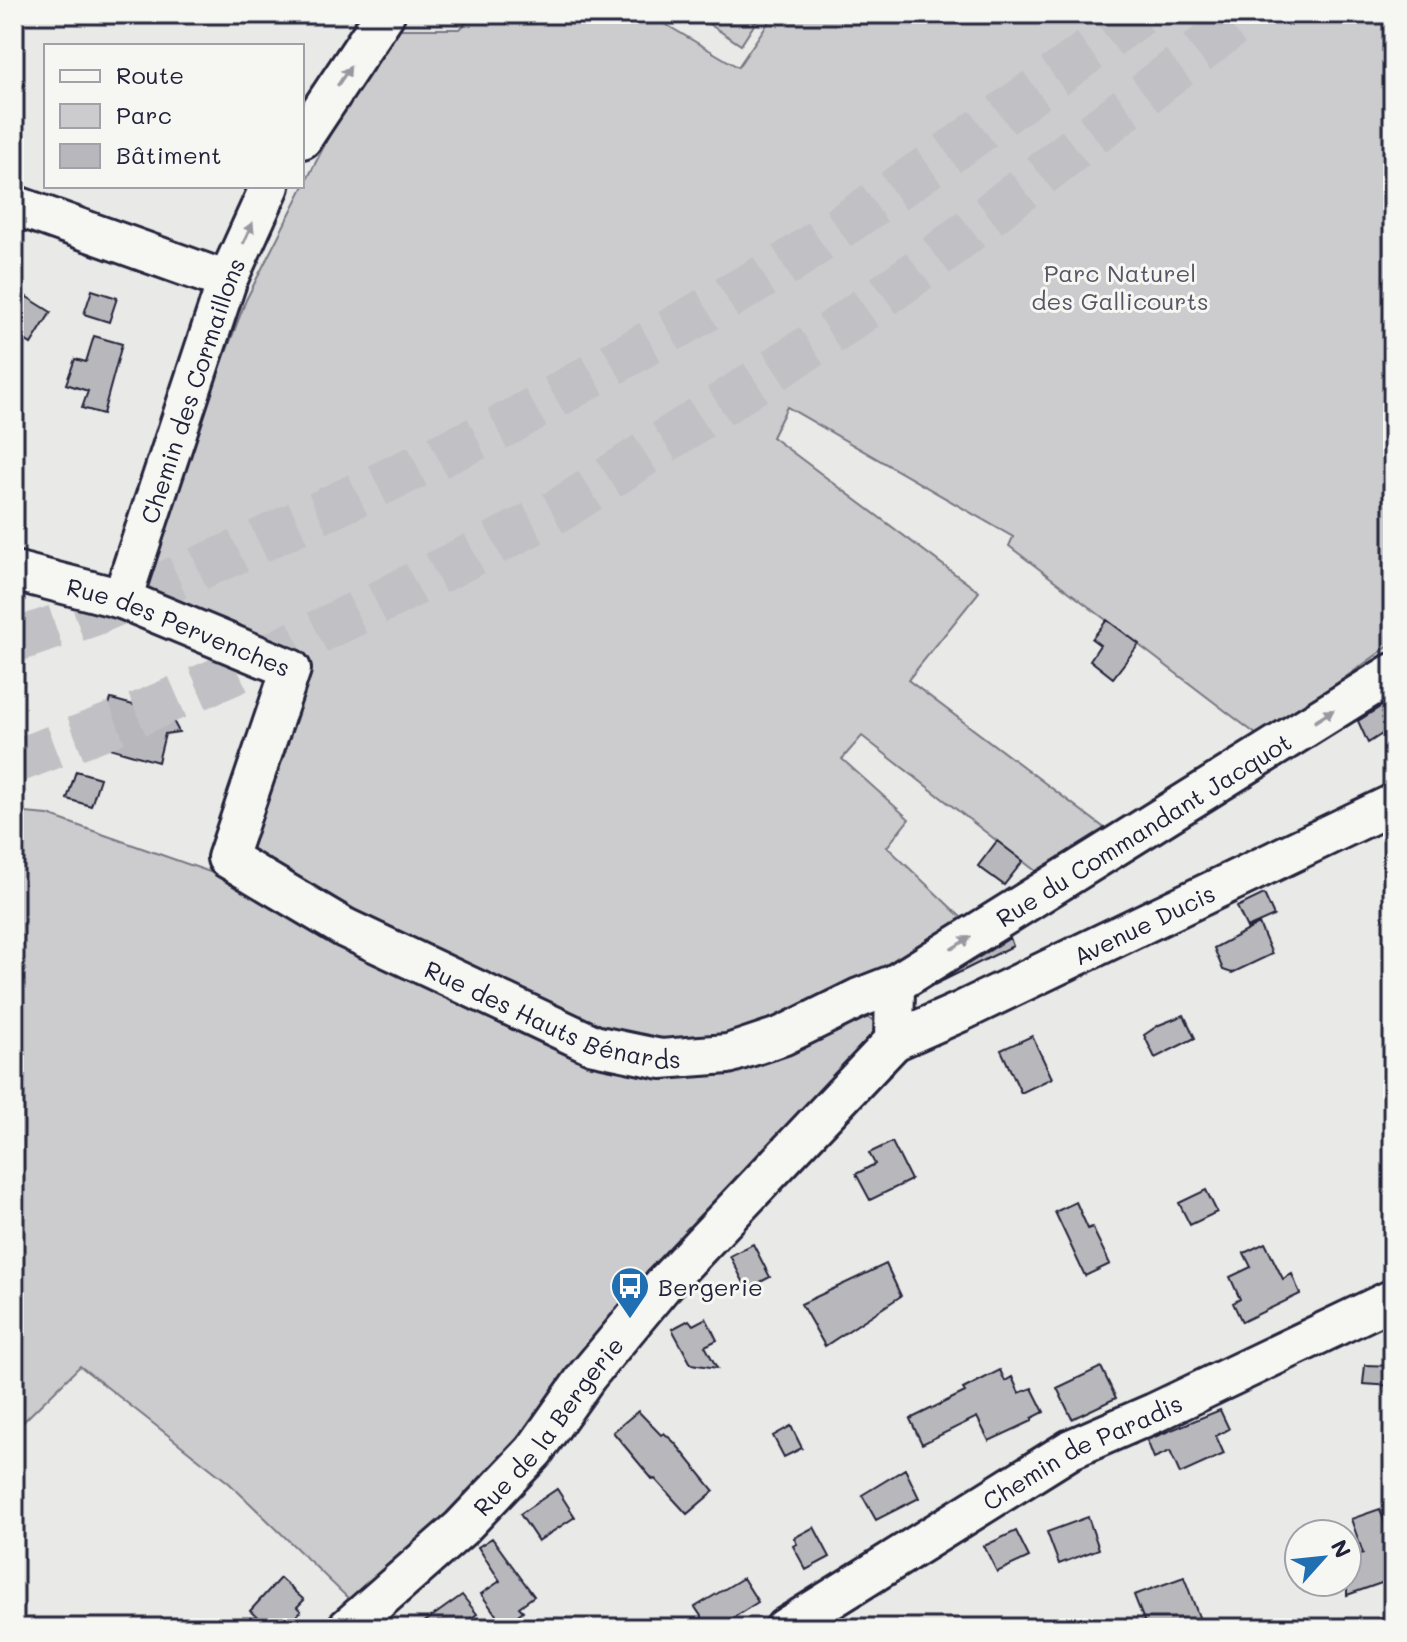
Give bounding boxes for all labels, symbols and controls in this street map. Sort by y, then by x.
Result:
legend [44,44,304,188]
text: Route [116,59,184,90]
one-way arrow [336,66,351,87]
text: Parc [116,99,172,130]
text: Bâtiment [116,139,222,170]
one-way arrow [241,221,255,245]
street label: Chemin des Cormaillons [133,252,251,527]
park label: Parc Naturel des Gallicourts [1031,257,1209,316]
street label: Rue des Pervenches [64,570,295,683]
one-way arrow [1313,710,1335,724]
street label: Rue du Commandant Jacquot [990,725,1297,933]
street label: Avenue Ducis [1068,876,1220,971]
one-way arrow [950,936,972,950]
street label: Rue des Hauts Bénards [420,952,682,1075]
bus stop icon: Bergerie [609,1265,651,1320]
place label: Bergerie [658,1271,763,1302]
street label: Rue de la Bergerie [466,1329,629,1522]
street label: Chemin de Paradis [976,1387,1187,1516]
north arrow [1283,1518,1363,1598]
text: N [1325,1535,1358,1563]

